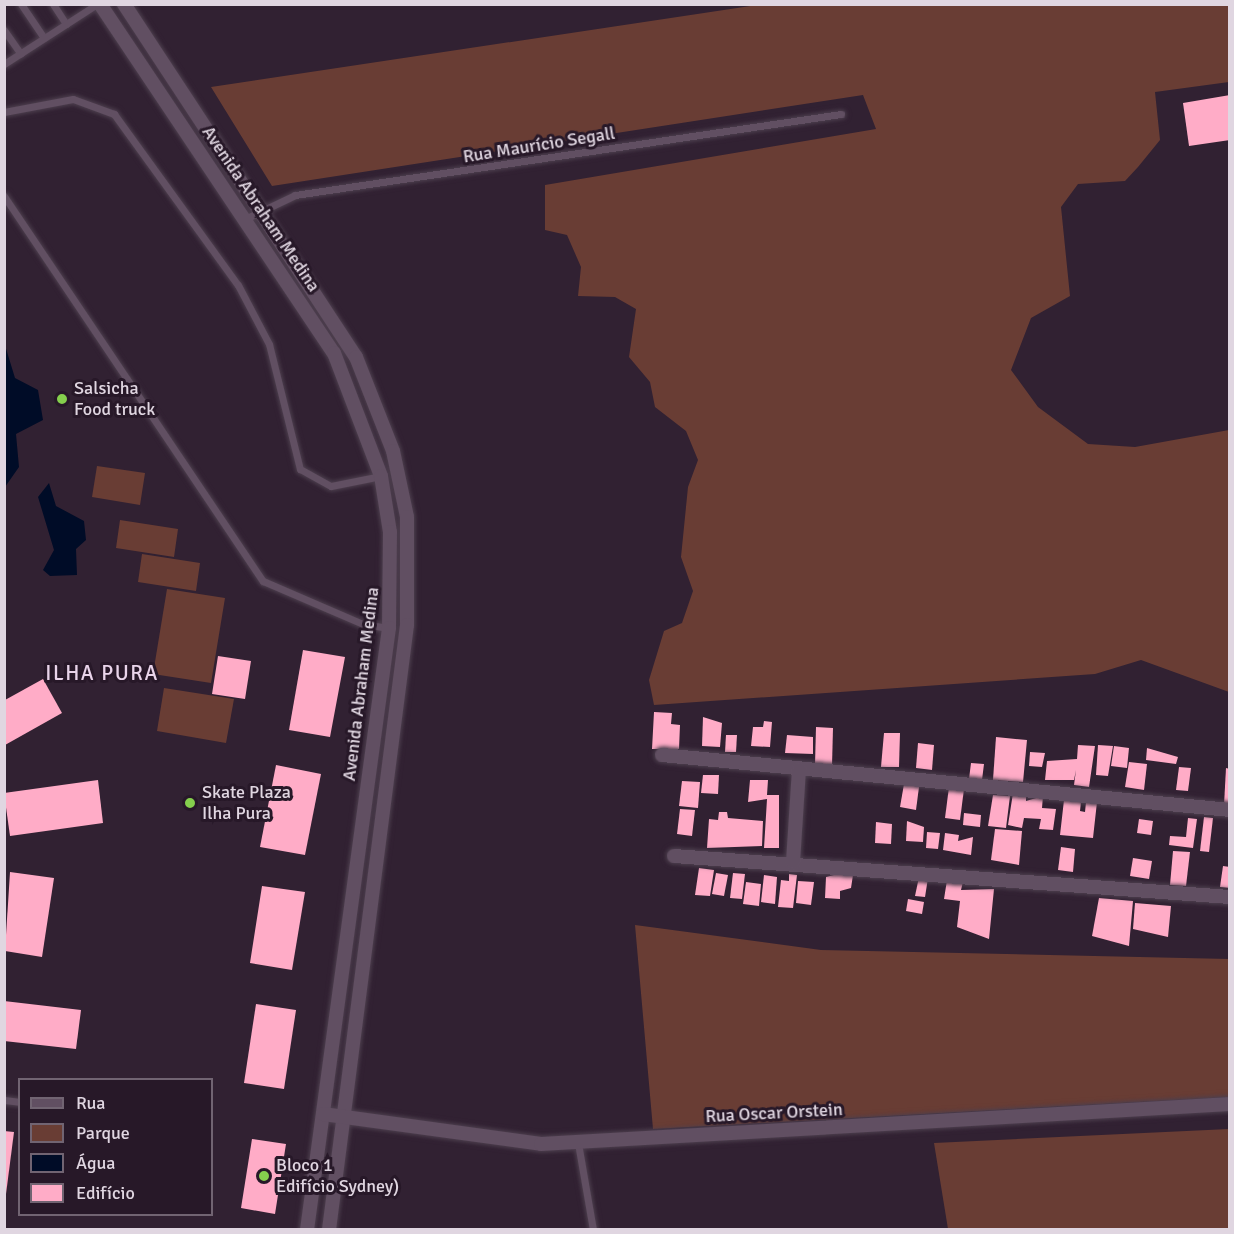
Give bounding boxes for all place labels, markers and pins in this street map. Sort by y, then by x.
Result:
place label: Salsicha Food truck [74,378,155,420]
marker: Salsicha Food truck [55,392,69,406]
place label: Skate Plaza Ilha Pura [202,782,291,824]
marker: Skate Plaza Ilha Pura [183,796,197,810]
place label: Bloco 1 Edifício Sydney) [276,1155,399,1198]
marker: Bloco 1 Edifício Sydney) [257,1169,271,1183]

